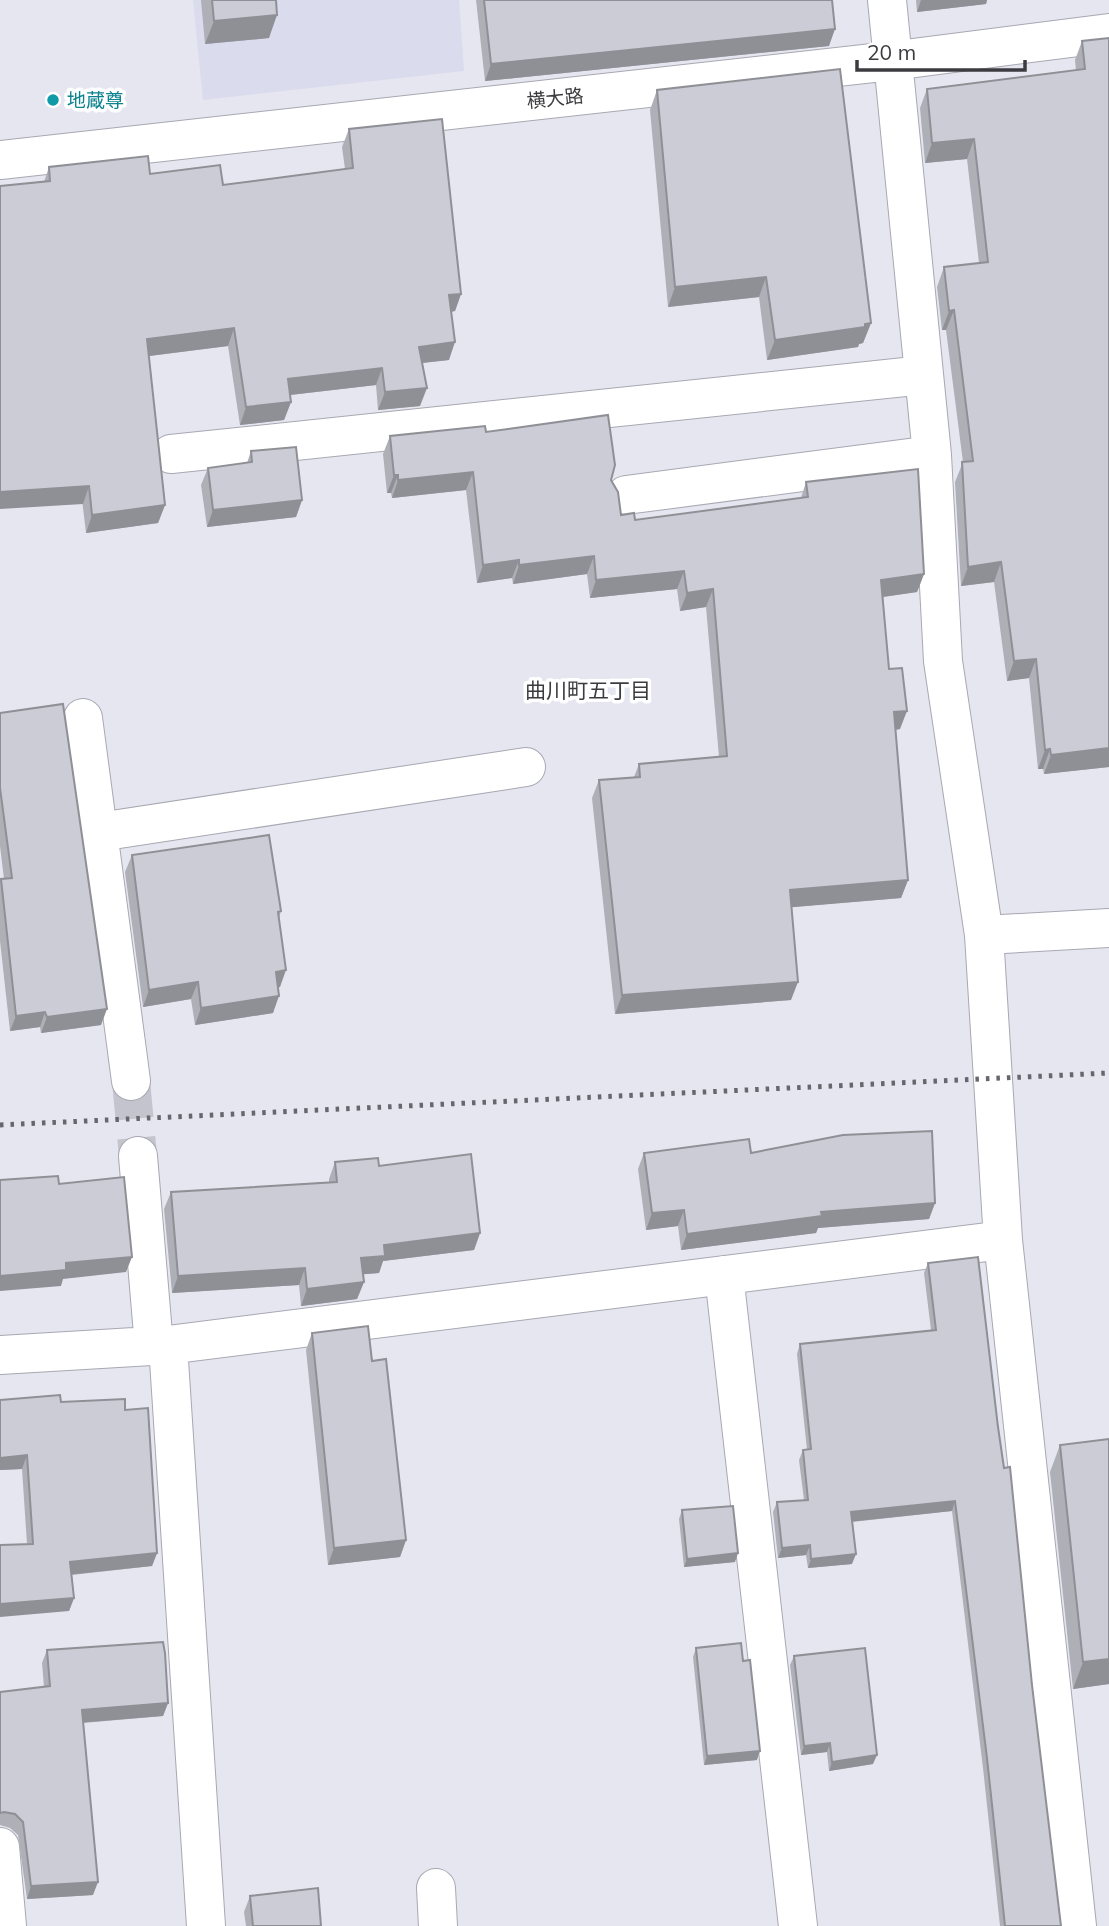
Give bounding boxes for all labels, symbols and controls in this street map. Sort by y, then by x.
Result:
scale bar [857,28,1025,72]
text: 20 m [867,39,916,65]
street label: 横大路 [525,83,585,113]
place label: 地蔵尊 [67,88,124,112]
marker: 地蔵尊 [45,92,61,108]
district label: 曲川町五丁目 [525,677,651,703]

